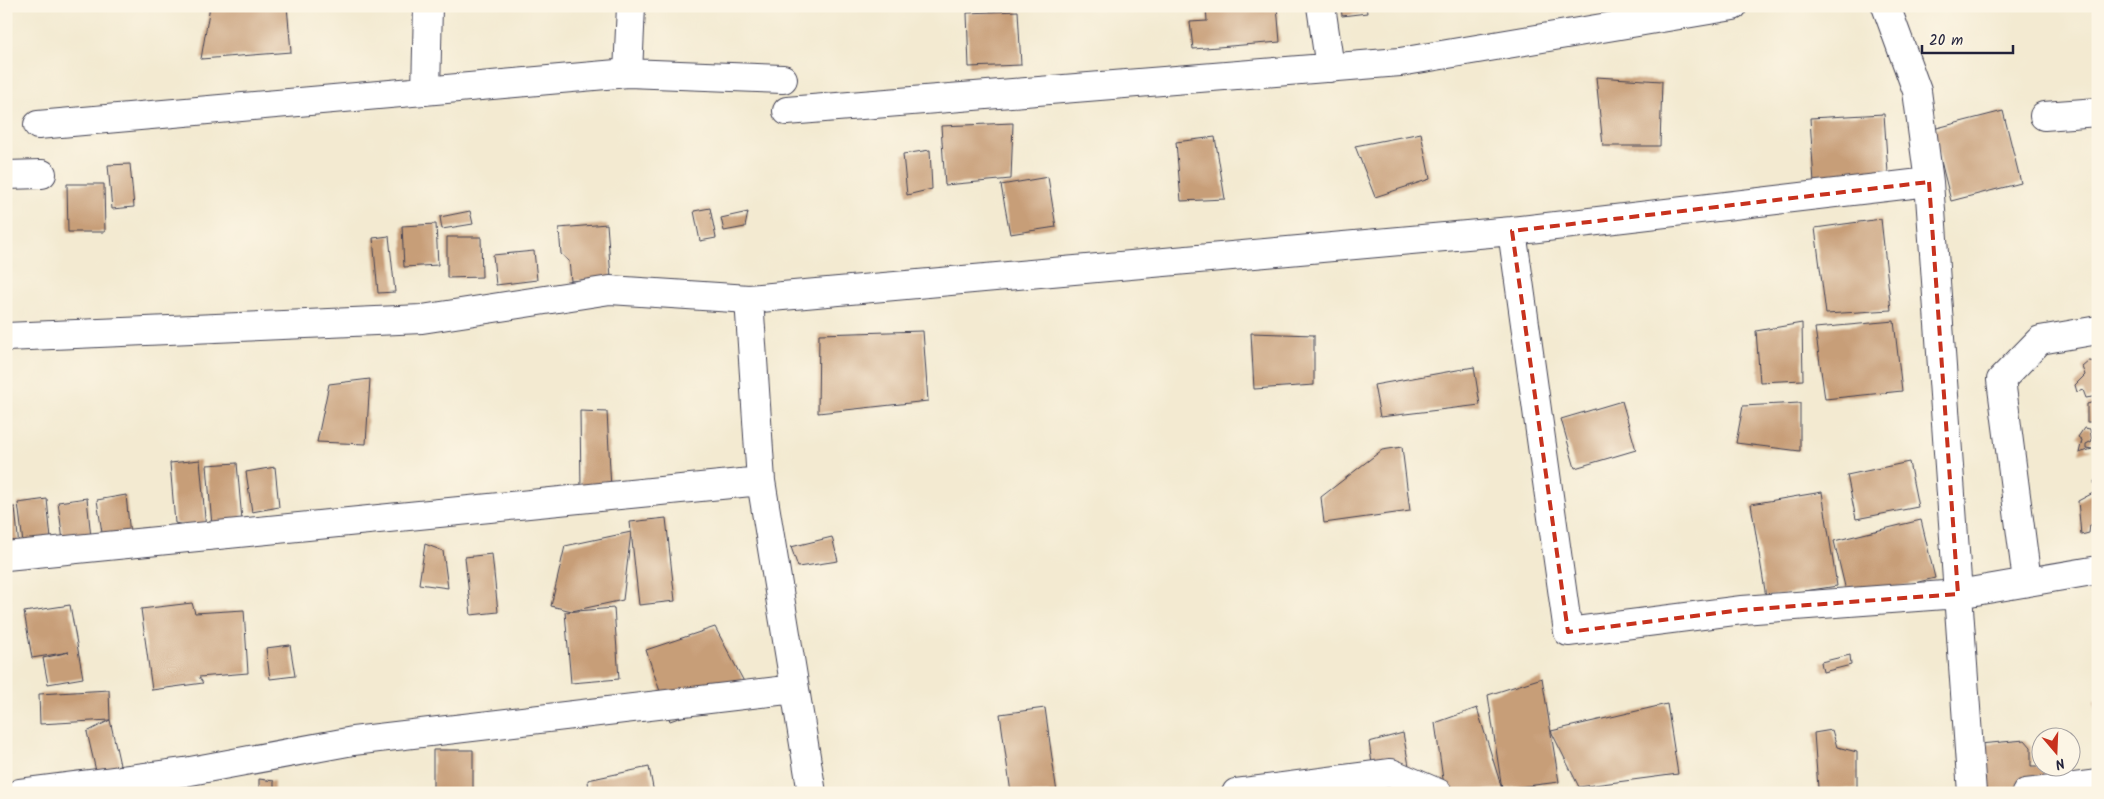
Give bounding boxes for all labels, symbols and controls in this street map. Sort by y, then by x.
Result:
scale bar [1922,22,2013,54]
text: 20 m [1929,29,1963,53]
north arrow [2032,726,2082,776]
text: N [2052,752,2068,775]

